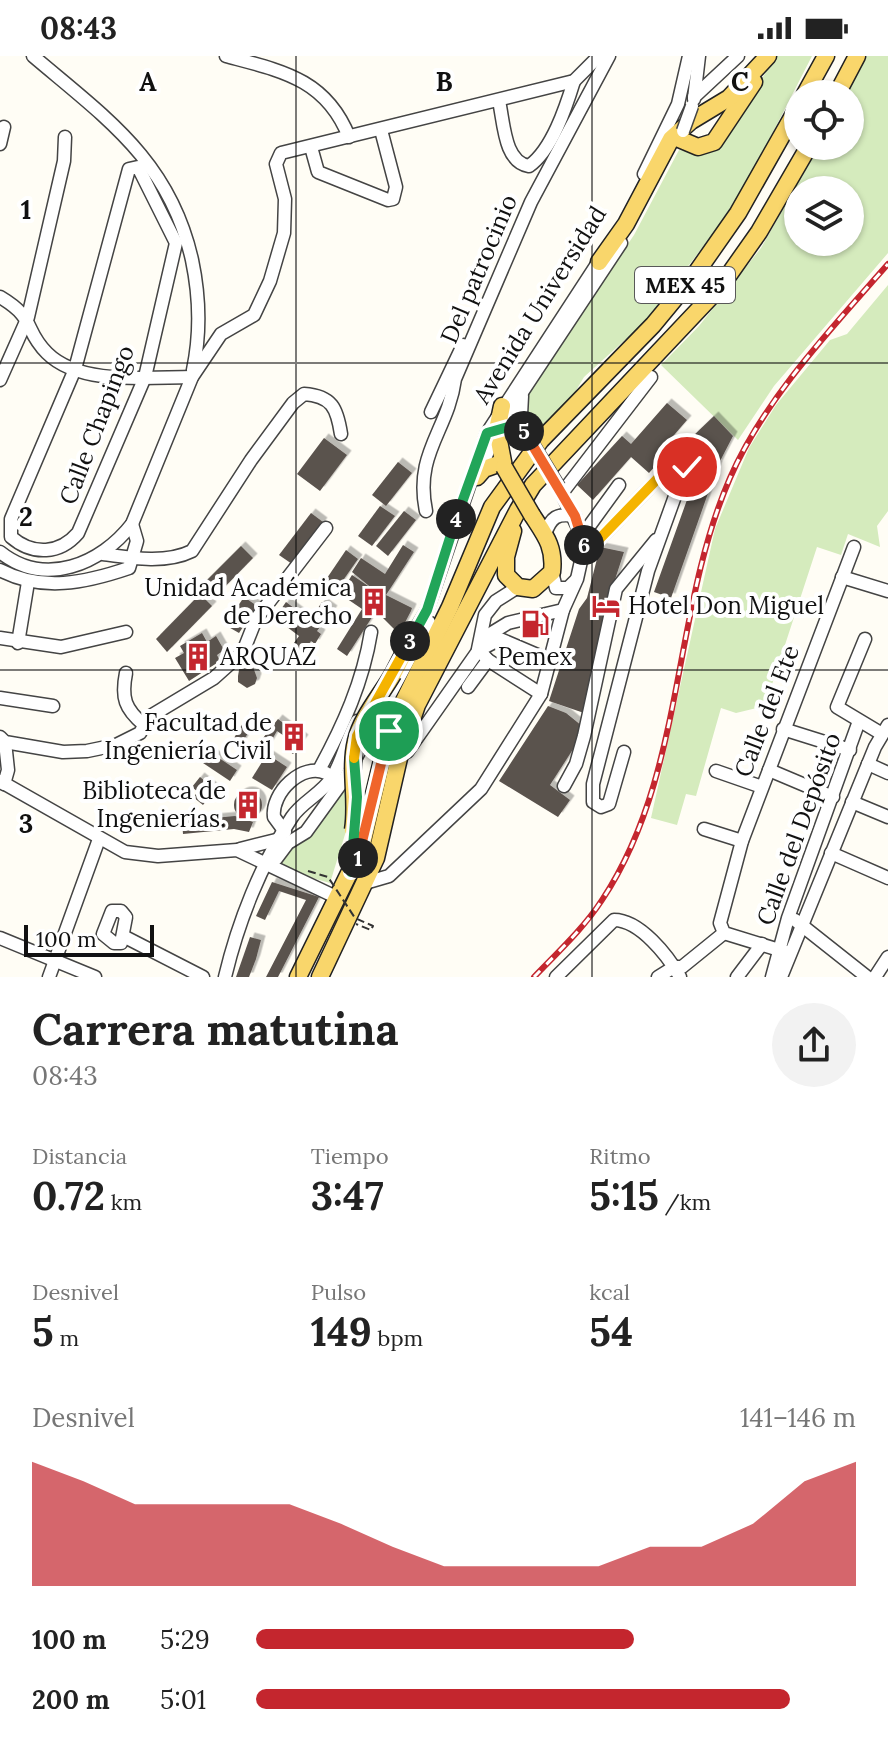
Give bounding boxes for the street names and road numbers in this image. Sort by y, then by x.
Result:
street label: Del patrocinio [433,190,524,348]
street label: Avenida Universidad [466,200,613,410]
road number: MEX 45 [635,267,735,303]
street label: Calle Chapingo [52,341,141,509]
street label: Calle del Ete [727,640,806,781]
street label: Calle del Depósito [749,728,848,929]

